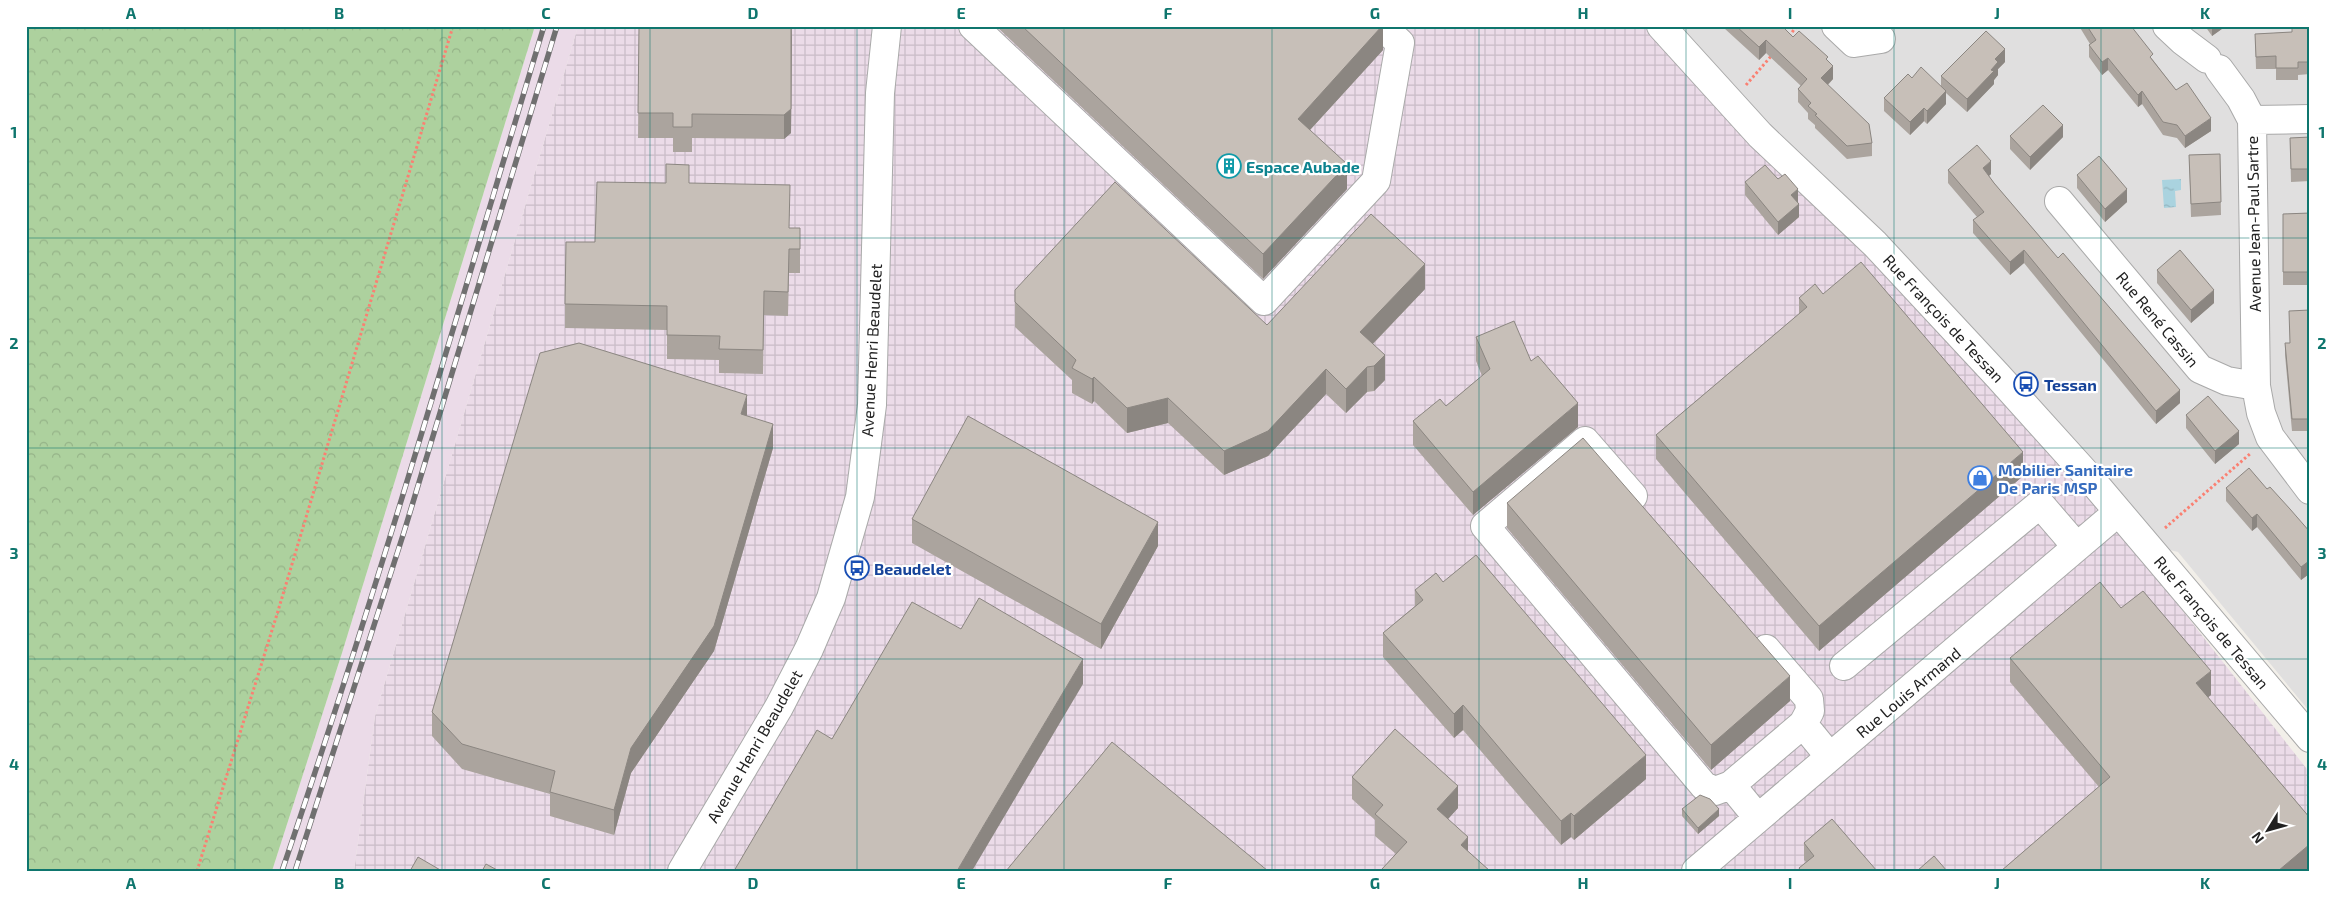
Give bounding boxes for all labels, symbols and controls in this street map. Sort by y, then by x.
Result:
text: A [126,3,137,22]
text: B [334,3,344,22]
text: C [541,3,551,22]
text: D [748,3,759,22]
text: E [956,3,966,22]
text: F [1164,3,1173,22]
text: G [1370,3,1380,22]
text: H [1577,3,1589,22]
text: I [1788,3,1792,22]
text: J [1994,3,2000,22]
text: K [2200,3,2211,22]
text: 1 [11,122,17,141]
text: 1 [2319,122,2325,141]
street label: Avenue Jean-Paul Sartre [2242,136,2264,312]
building icon: Espace Aubade [1216,153,1242,179]
place label: Espace Aubade [1246,157,1360,176]
street label: Rue François de Tessan [1879,250,2008,387]
street label: Avenue Henri Beaudelet [857,263,885,437]
street label: Rue René Cassin [2113,268,2203,370]
text: 2 [9,333,19,352]
text: 2 [2317,333,2327,352]
bus stop icon: Tessan [2013,371,2039,397]
place label: Tessan [2044,375,2097,394]
place label: Mobilier Sanitaire De Paris MSP [1998,460,2133,497]
shop icon: Mobilier Sanitaire De Paris MSP [1967,465,1993,491]
text: 3 [9,543,19,562]
text: 3 [2317,543,2327,562]
street label: Rue François de Tessan [2150,552,2273,693]
bus stop icon: Beaudelet [844,555,870,581]
place label: Beaudelet [874,559,952,578]
street label: Rue Louis Armand [1852,643,1964,741]
street label: Avenue Henri Beaudelet [702,666,806,826]
text: 4 [9,754,19,773]
text: 4 [2317,754,2327,773]
north arrow [2244,804,2294,854]
text: N [2247,829,2267,847]
text: A [126,873,137,892]
text: B [334,873,344,892]
text: C [541,873,551,892]
text: D [748,873,759,892]
text: E [956,873,966,892]
text: F [1164,873,1173,892]
text: G [1370,873,1380,892]
text: H [1577,873,1589,892]
text: I [1788,873,1792,892]
text: J [1994,873,2000,892]
text: K [2200,873,2211,892]

